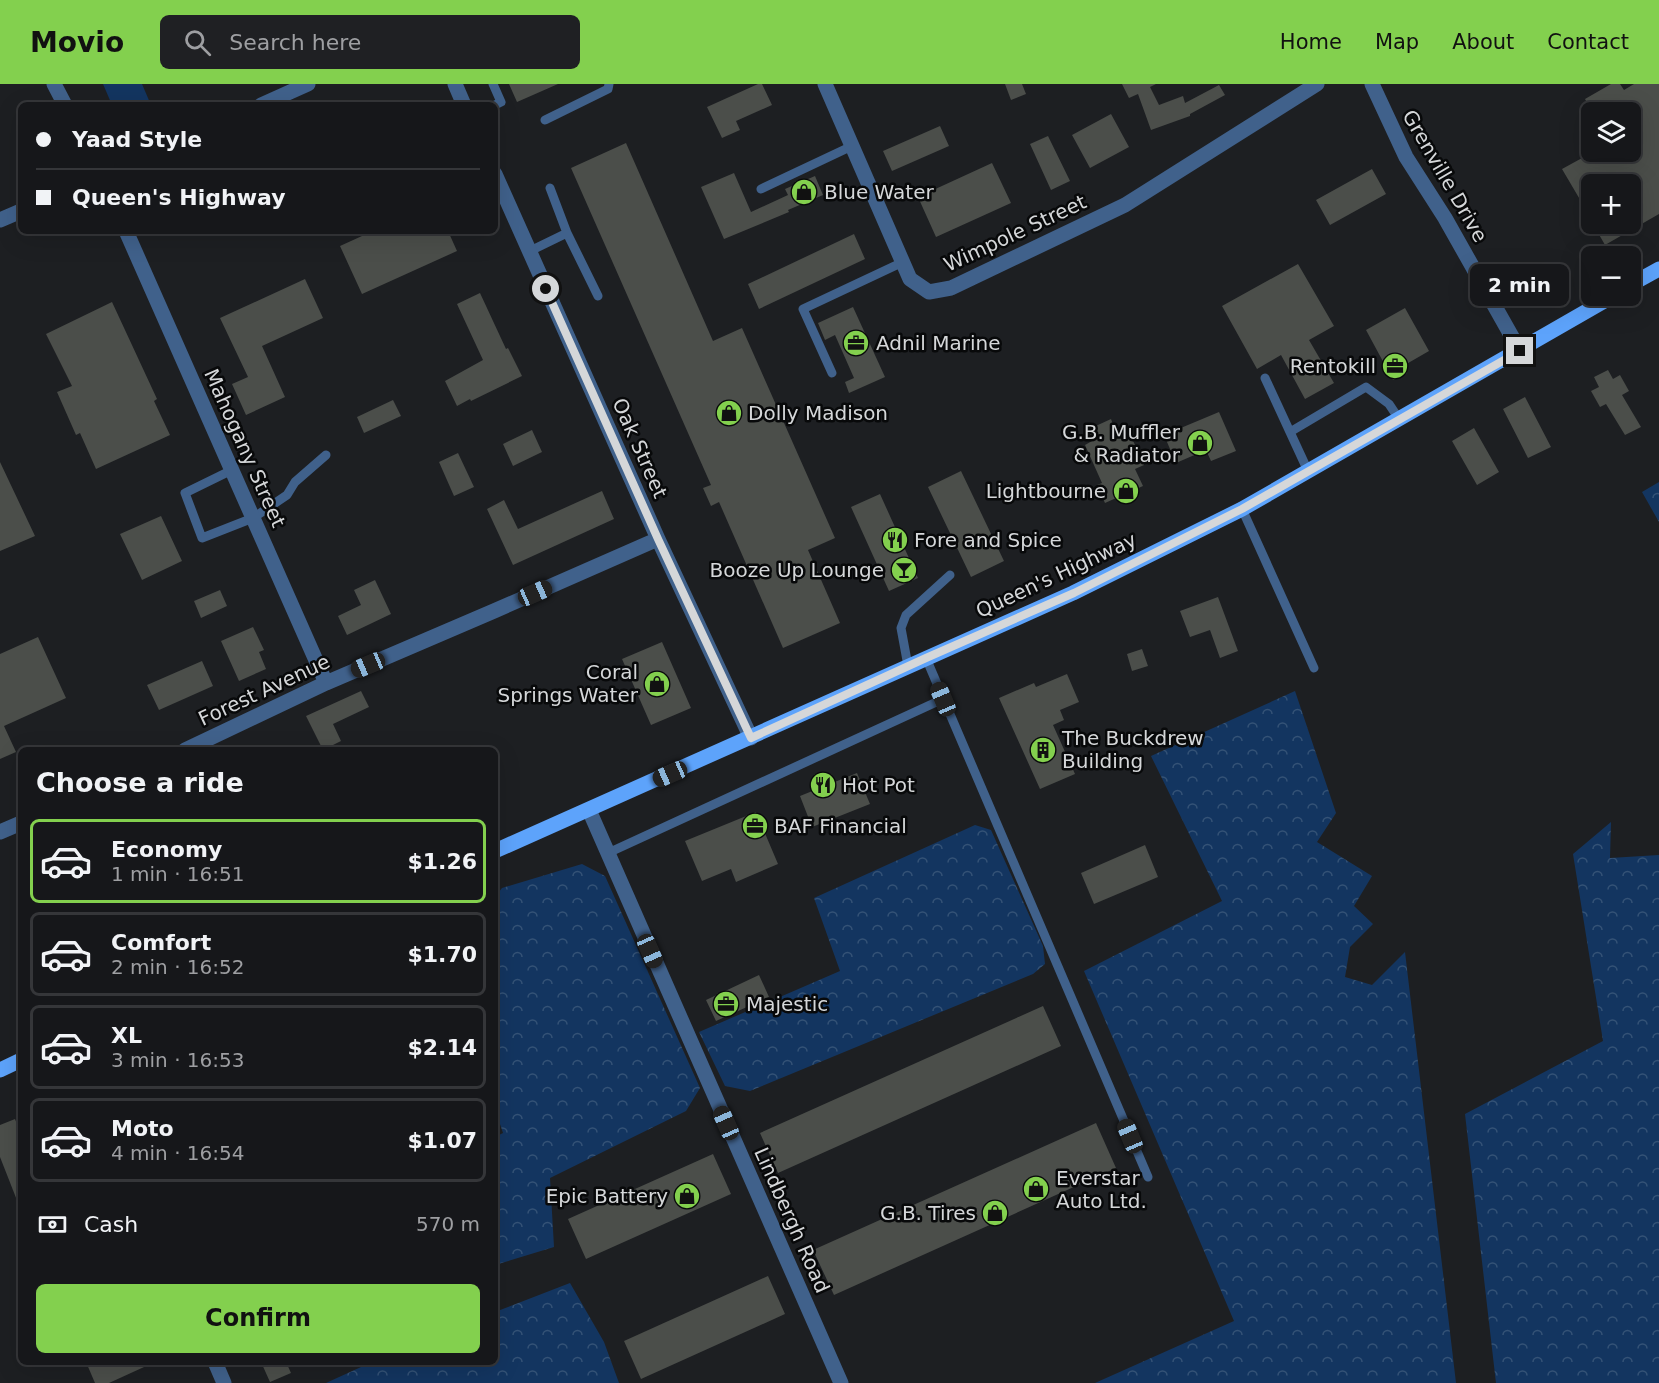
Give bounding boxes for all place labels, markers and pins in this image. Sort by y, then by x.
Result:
shop icon: Blue Water [789,177,819,207]
place label: Blue Water [824,180,935,204]
office icon: Adnil Marine [841,328,871,358]
place label: Adnil Marine [876,331,1000,355]
office icon: Rentokill [1380,351,1410,381]
place label: Rentokill [1290,354,1376,378]
shop icon: Dolly Madison [714,398,744,428]
place label: Dolly Madison [748,401,888,425]
place label: G.B. Muffler & Radiator [1062,420,1181,467]
shop icon: G.B. Muffler & Radiator [1185,428,1215,458]
shop icon: Lightbourne [1111,476,1141,506]
place label: Lightbourne [986,479,1106,503]
restaurant icon: Fore and Spice [880,525,910,555]
place label: Fore and Spice [914,528,1062,552]
bar icon: Booze Up Lounge [889,555,919,585]
place label: Booze Up Lounge [710,558,884,582]
place label: Coral Springs Water [498,660,639,707]
shop icon: Coral Springs Water [642,669,672,699]
place label: The Buckdrew Building [1061,726,1204,773]
building icon: The Buckdrew Building [1028,735,1058,765]
restaurant icon: Hot Pot [808,770,838,800]
place label: Hot Pot [842,773,915,797]
office icon: BAF Financial [740,811,770,841]
place label: BAF Financial [774,814,907,838]
office icon: Majestic [711,989,741,1019]
place label: Majestic [746,992,828,1016]
place label: Everstar Auto Ltd. [1056,1166,1147,1213]
shop icon: Everstar Auto Ltd. [1021,1174,1051,1204]
shop icon: Epic Battery [672,1181,702,1211]
place label: Epic Battery [546,1184,668,1208]
shop icon: G.B. Tires [980,1198,1010,1228]
place label: G.B. Tires [880,1201,976,1225]

